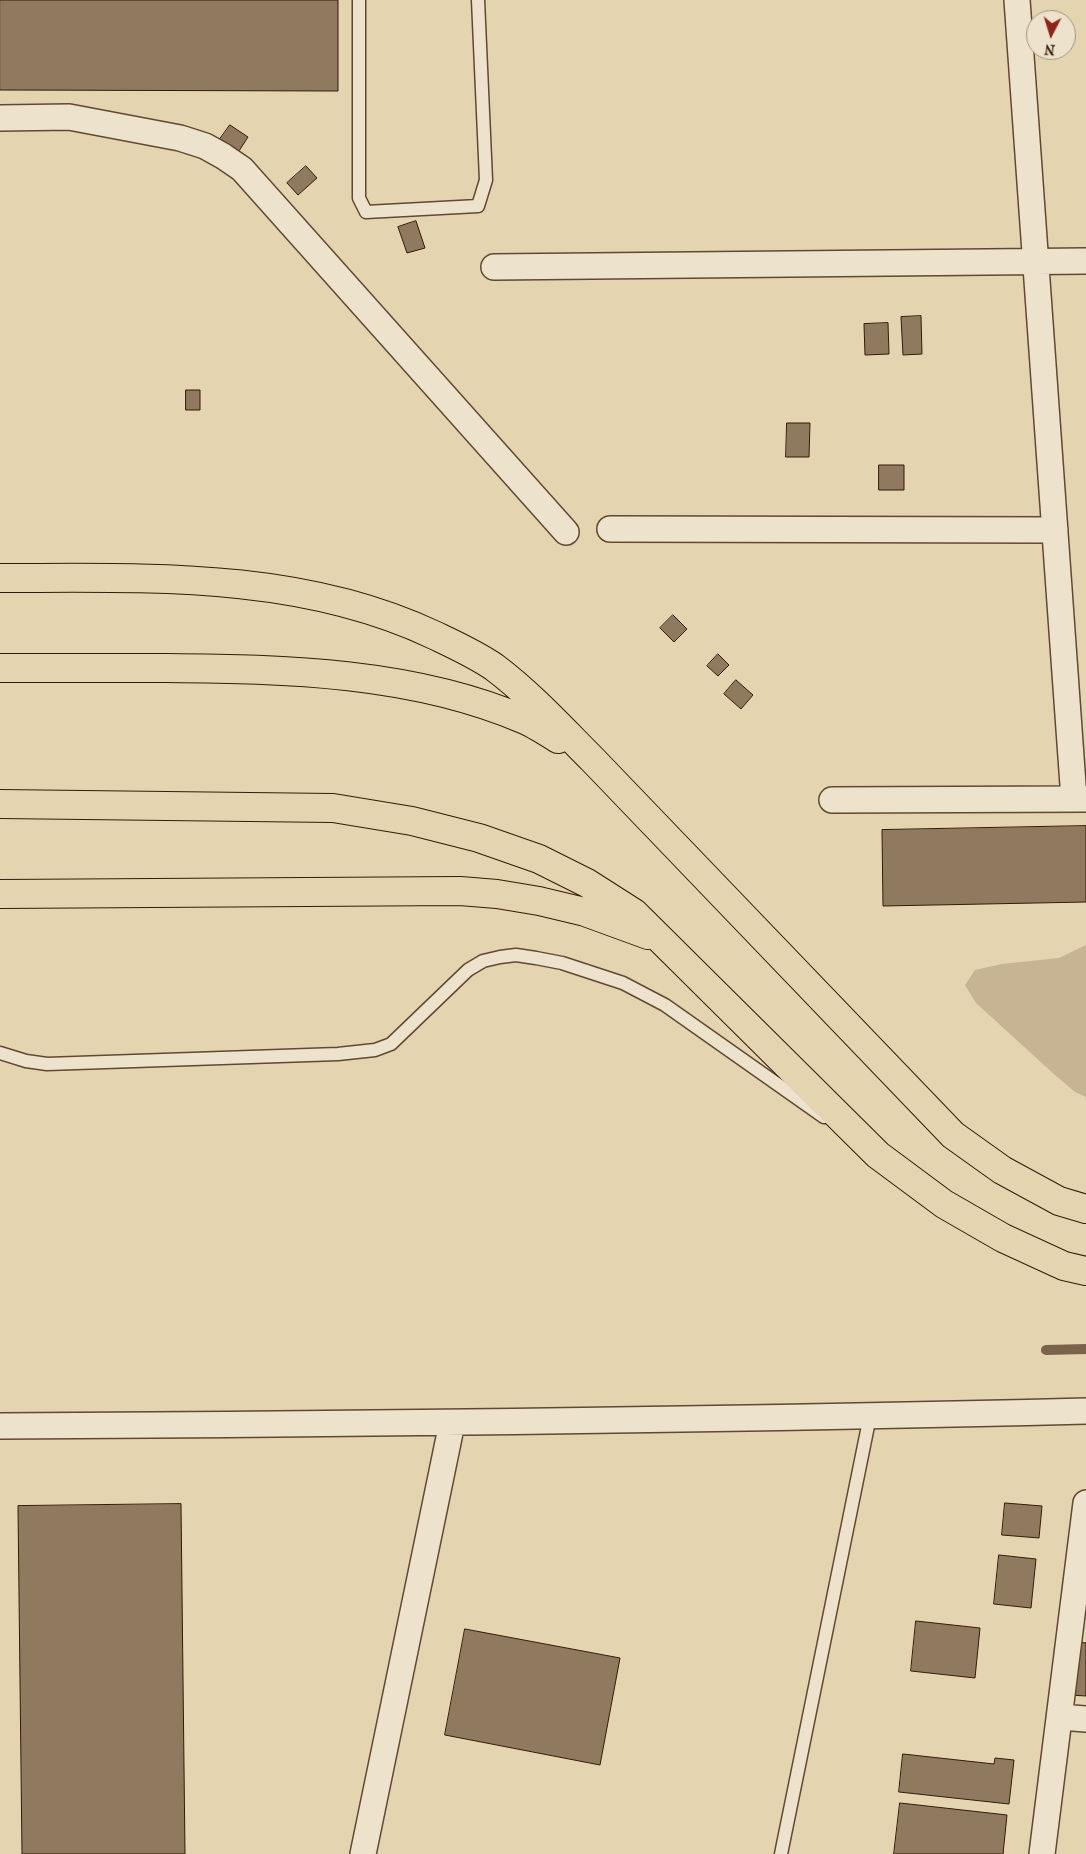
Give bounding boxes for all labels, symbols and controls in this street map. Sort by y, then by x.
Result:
north arrow [1026,10,1076,60]
text: N [1044,41,1056,58]

